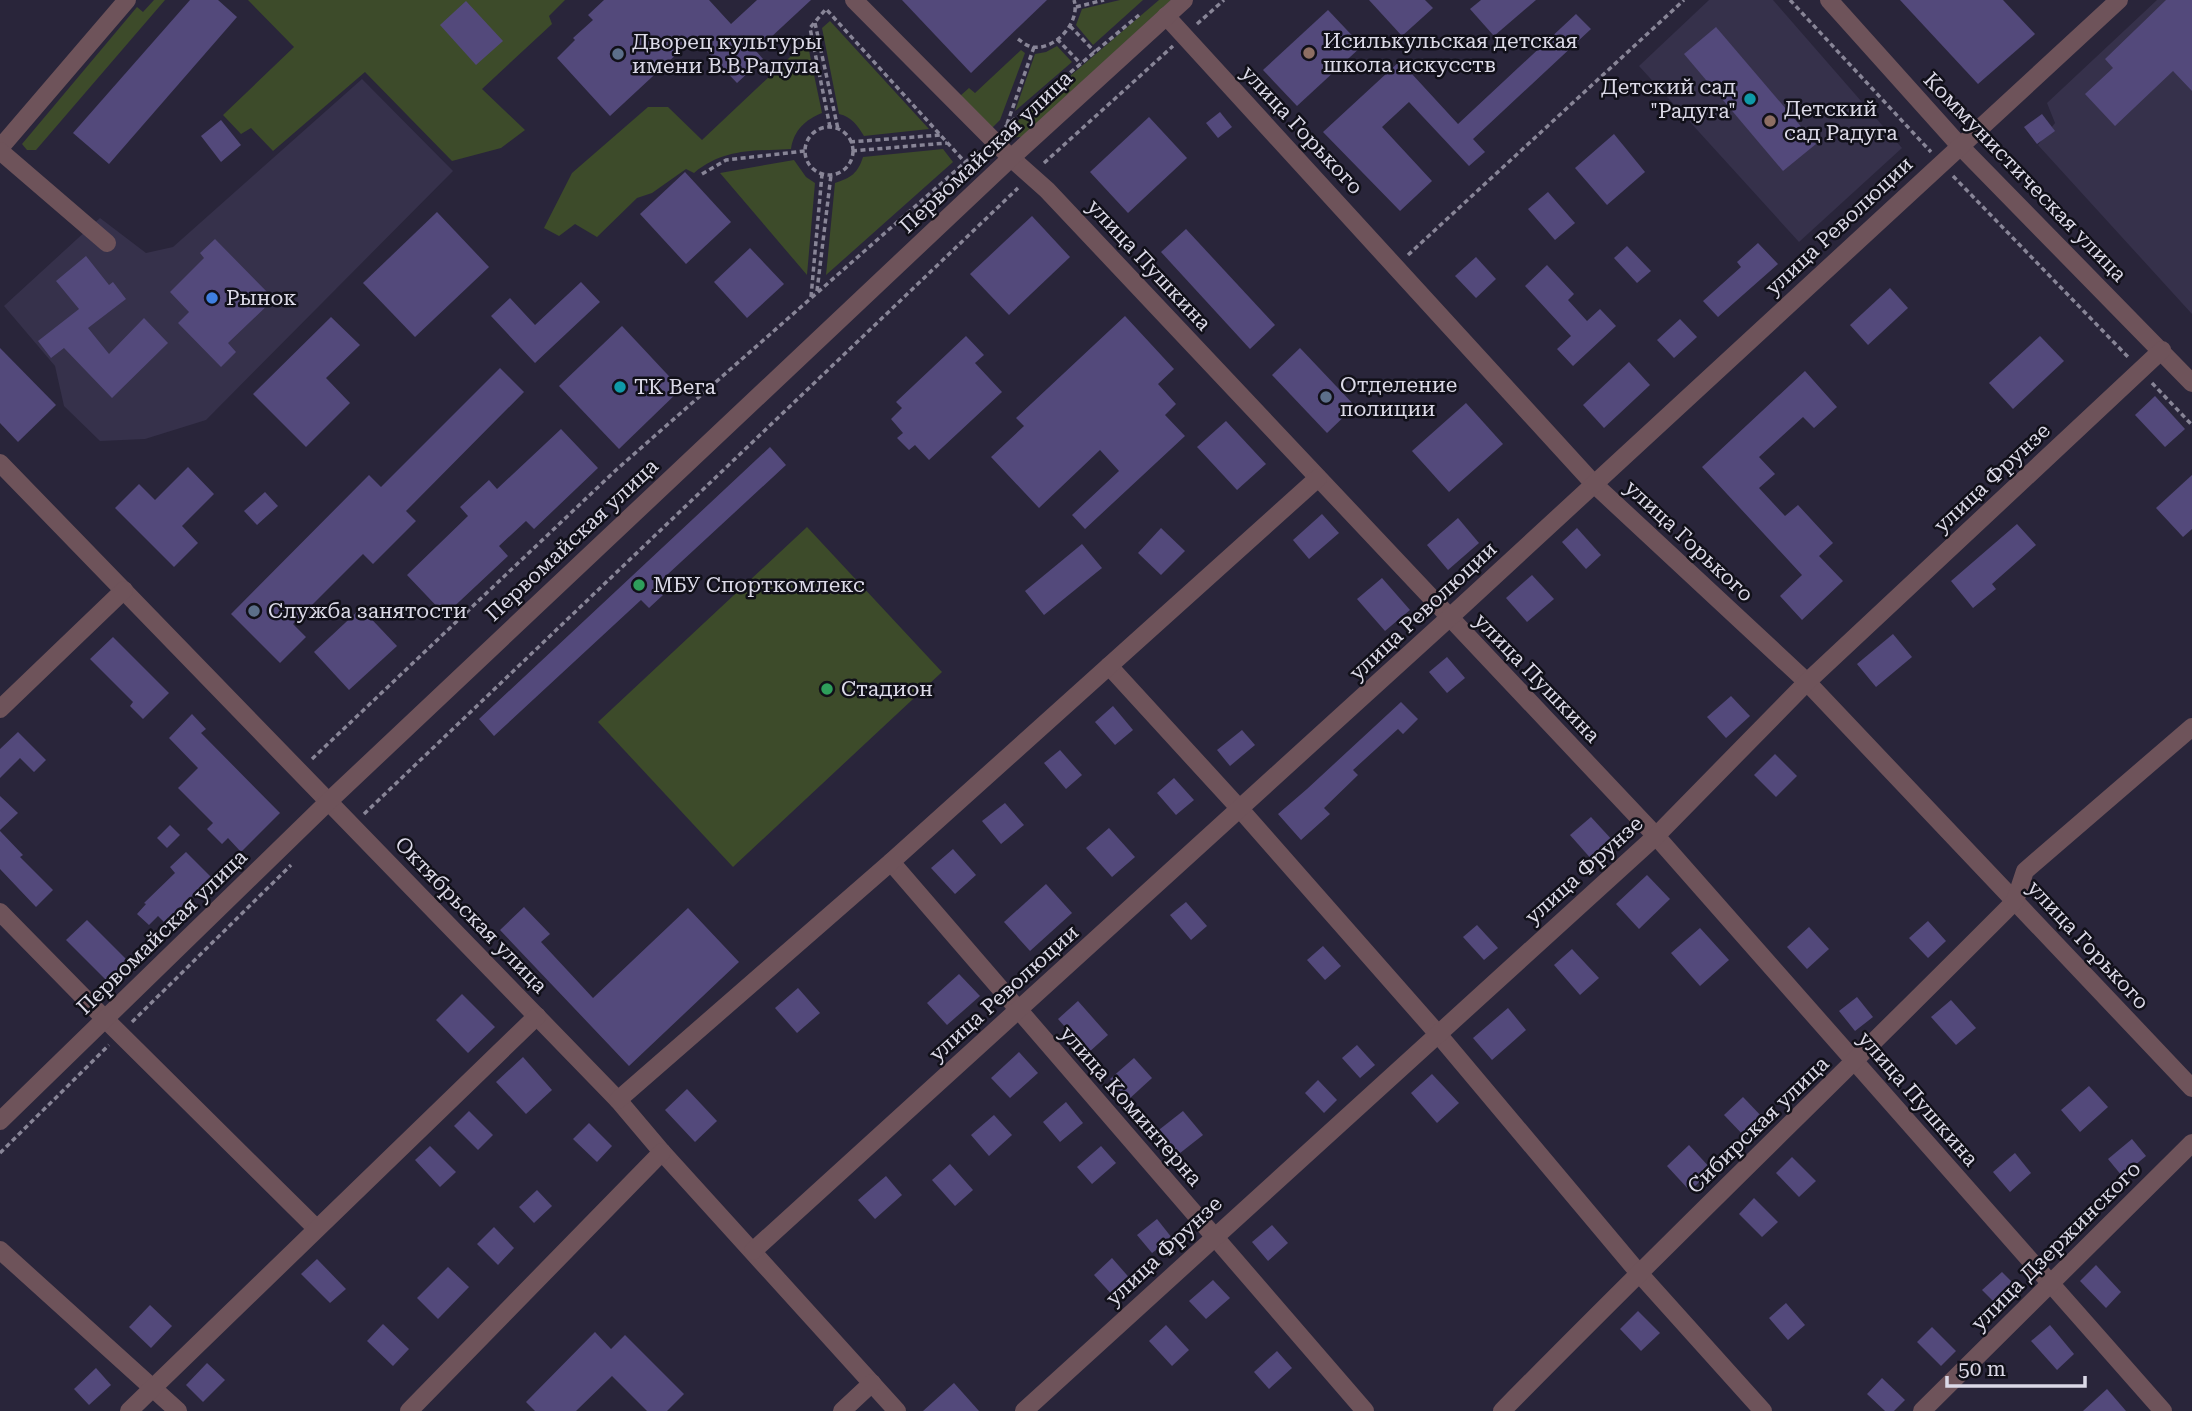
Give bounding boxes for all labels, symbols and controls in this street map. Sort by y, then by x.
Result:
place label: Исилькульская детская школа искусств [1323,29,1578,77]
place label: Дворец культуры имени В.В.Радула [632,30,822,78]
marker: Исилькульская детская школа искусств [1301,45,1317,61]
marker: Дворец культуры имени В.В.Радула [610,46,626,62]
street label: улица Горького [1236,61,1368,199]
street label: Первомайская улица [895,65,1078,238]
street label: Коммунистическая улица [1919,67,2132,287]
place label: Детский сад "Радуга" [1601,75,1736,123]
marker: Детский сад "Радуга" [1742,91,1758,107]
place label: Детский сад Радуга [1784,97,1898,145]
marker: Детский сад Радуга [1762,113,1778,129]
street label: улица Революции [1761,152,1917,300]
street label: улица Пушкина [1082,194,1216,336]
place label: Рынок [226,286,297,310]
marker: Рынок [204,290,220,306]
place label: Отделение полиции [1340,373,1457,421]
place label: ТК Вега [634,375,717,399]
marker: ТК Вега [612,379,628,395]
marker: Отделение полиции [1318,389,1334,405]
street label: улица Фрунзе [1929,418,2055,538]
street label: Первомайская улица [481,453,664,626]
street label: улица Горького [1620,475,1758,607]
street label: улица Революции [1345,537,1501,685]
place label: МБУ Спорткомлекс [653,573,865,597]
marker: МБУ Спорткомлекс [631,577,647,593]
place label: Служба занятости [268,599,467,623]
marker: Служба занятости [246,603,262,619]
street label: улица Пушкина [1469,608,1605,748]
place label: Стадион [841,677,933,701]
marker: Стадион [819,681,835,697]
street label: улица Фрунзе [1520,811,1648,929]
street label: Октябрьская улица [390,832,552,999]
street label: Первомайская улица [72,844,252,1019]
street label: улица Горького [2022,876,2154,1014]
street label: улица Революции [925,920,1083,1066]
street label: улица Коминтерна [1055,1021,1207,1191]
street label: улица Пушкина [1853,1027,1983,1172]
street label: Сибирская улица [1682,1051,1834,1199]
street label: улица Дзержинского [1966,1156,2146,1336]
street label: улица Фрунзе [1101,1191,1227,1311]
scale bar [1947,1344,2085,1388]
text: 50 m [1958,1357,2006,1381]

